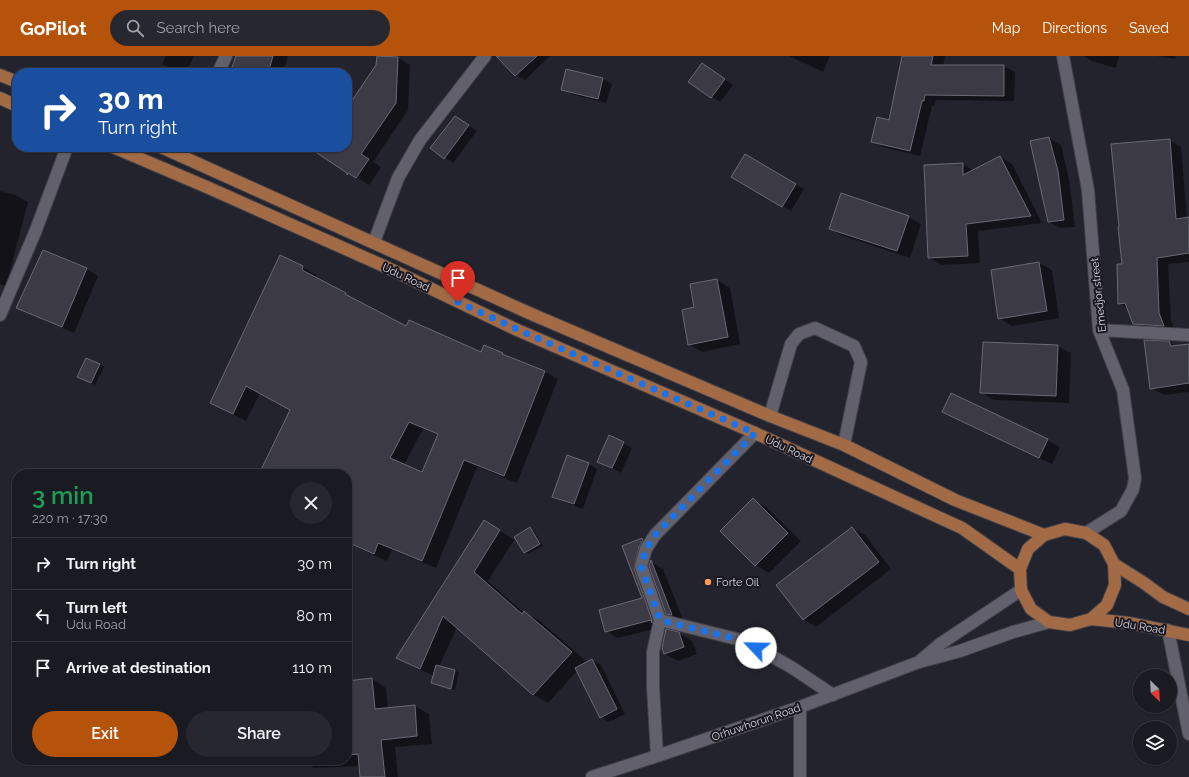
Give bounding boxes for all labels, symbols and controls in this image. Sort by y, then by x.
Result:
search box [110,10,390,46]
text: GoPilot [20,17,86,39]
icon: search [124,17,146,39]
text: Search here [156,19,240,37]
text: Map [992,20,1020,36]
text: Directions [1042,20,1107,36]
text: Saved [1129,20,1169,36]
text: 30 m [98,83,164,116]
icon: right [32,84,84,136]
text: Turn right [98,117,177,138]
street label: Emedjor street [1088,257,1109,333]
street label: Udu Road [380,261,432,294]
pin [441,261,475,302]
icon: arrive [447,267,469,289]
street label: Udu Road [763,433,815,466]
text: 3 min [32,481,94,510]
button: close [290,482,332,524]
text: 220 m · 17:30 [32,511,108,526]
icon: right [32,553,54,575]
text: Turn right [66,555,136,573]
text: 30 m [297,555,332,573]
place label: Forte Oil [716,576,759,589]
marker: Forte Oil [703,577,713,587]
text: Turn left [66,599,127,617]
icon: left [32,605,54,627]
text: 80 m [296,607,332,625]
street label: Udu Road [1114,616,1166,637]
text: Udu Road [66,617,126,632]
position arrow [735,627,777,669]
icon: arrive [32,657,54,679]
text: Arrive at destination [66,659,211,677]
text: 110 m [292,659,332,677]
north arrow [1133,669,1177,713]
map controls [1133,669,1177,765]
street label: Orhuwhorun Road [710,701,802,744]
button: Exit [32,711,178,757]
button: Share [186,711,332,757]
button: layers [1133,721,1177,765]

